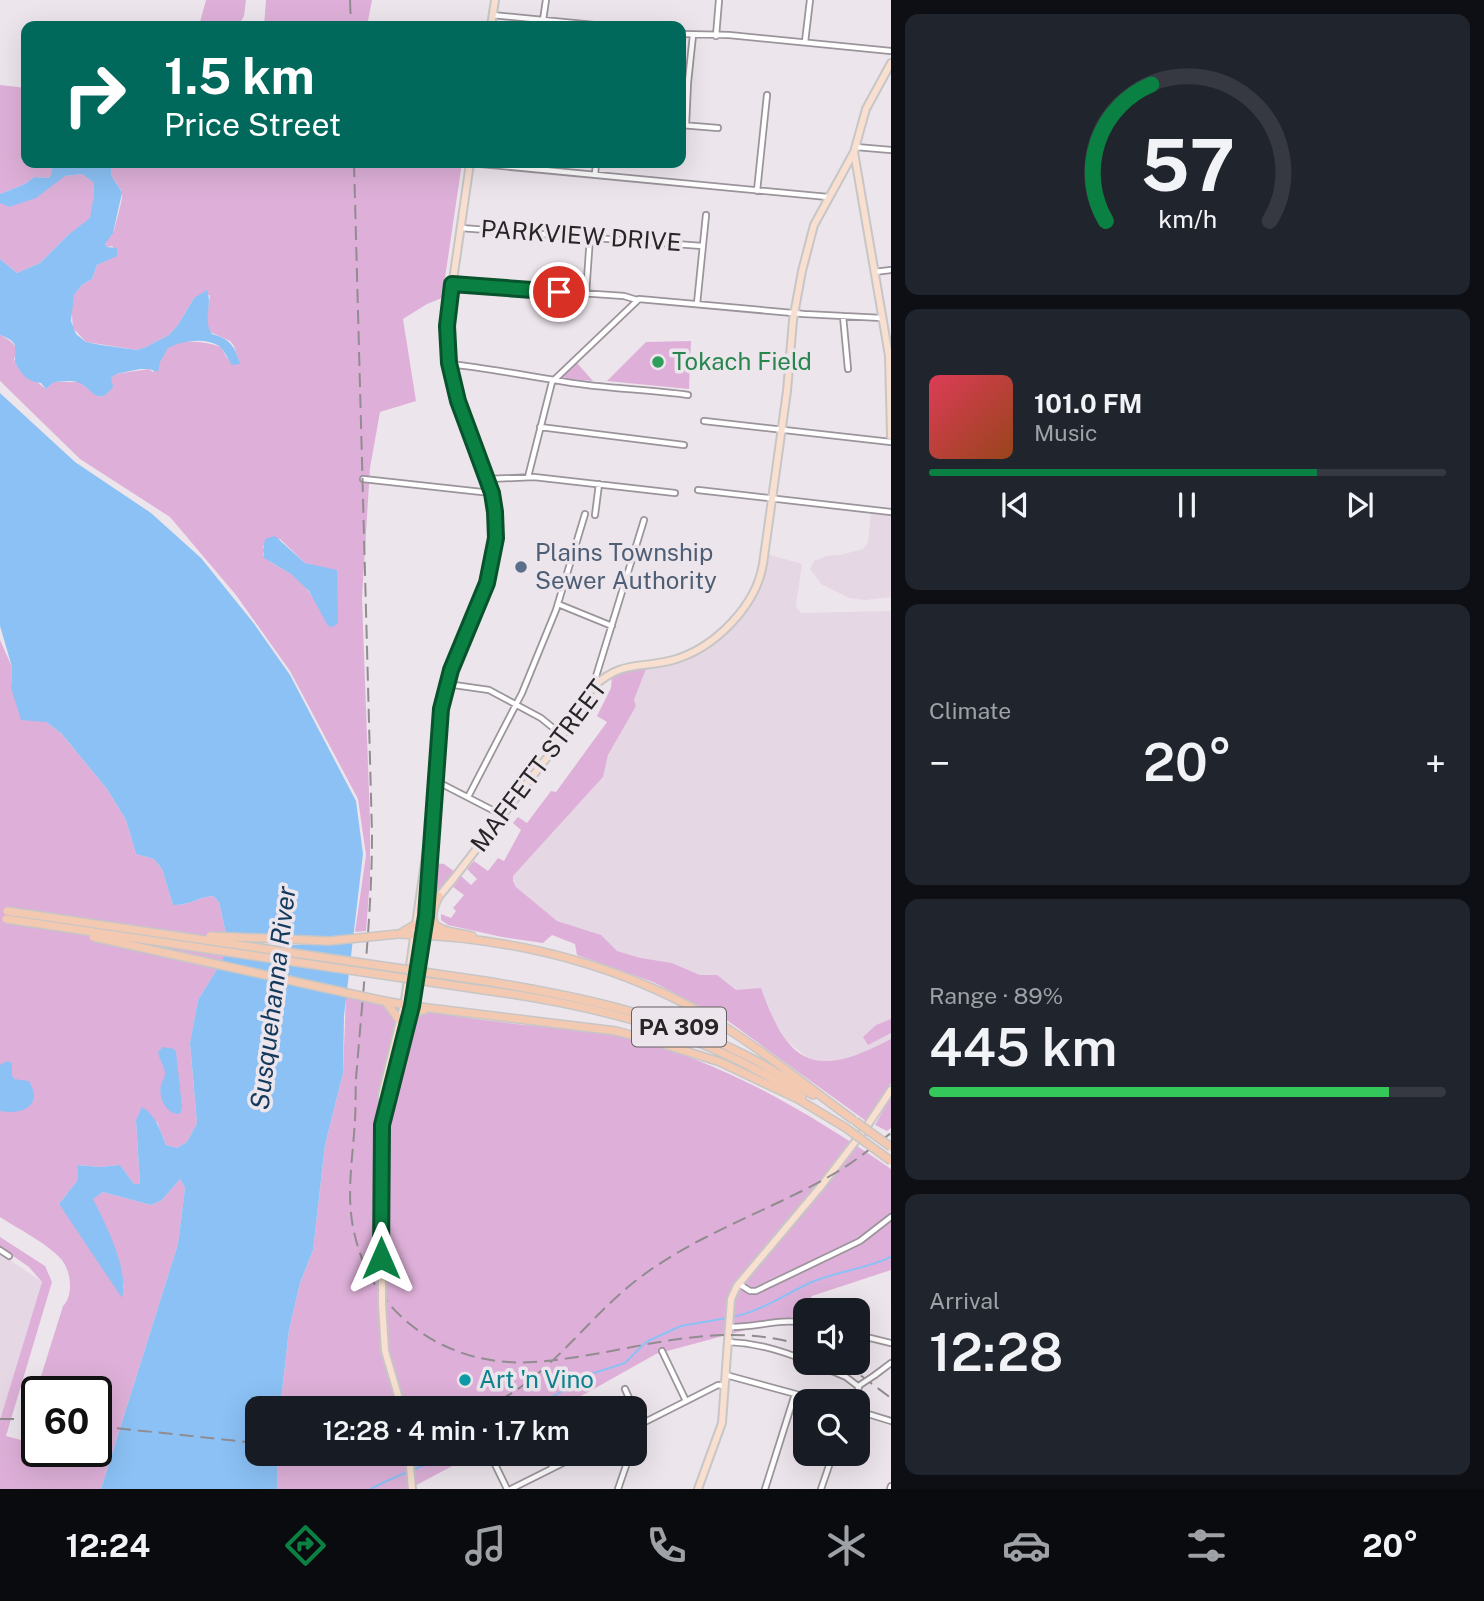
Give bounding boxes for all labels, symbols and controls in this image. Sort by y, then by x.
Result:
text: 1.5 km [164,47,315,105]
icon: right [49,49,140,140]
text: Price Street [164,106,341,143]
text: 57 [1140,122,1235,207]
text: km/h [1158,203,1217,233]
street label: PARKVIEW DRIVE [480,214,682,256]
pin [529,262,589,322]
icon: arrive [540,273,578,311]
place label: Tokach Field [672,347,812,375]
marker: Tokach Field [650,354,666,370]
text: 101.0 FM [1034,388,1142,419]
text: Music [1034,419,1098,446]
icon: previous [996,486,1034,524]
icon: pause [1168,486,1206,524]
icon: next [1341,486,1379,524]
place label: Plains Township Sewer Authority [535,538,717,594]
marker: Plains Township Sewer Authority [513,559,529,575]
street label: MAFFETT STREET [464,674,612,857]
text: Climate [929,697,1011,724]
text: 20° [1143,732,1232,793]
text: − [929,741,950,786]
text: + [1425,741,1446,786]
water label: Susquehanna River [243,884,302,1112]
text: Range · 89% [929,982,1063,1009]
road number: PA 309 [632,1008,726,1046]
text: 445 km [929,1017,1117,1078]
position arrow [344,1221,418,1295]
text: Arrival [929,1287,1000,1314]
map controls [793,1298,870,1466]
button: sound [793,1298,870,1375]
text: 12:28 [929,1322,1063,1383]
place label: Art 'n Vino [479,1365,594,1393]
marker: Art 'n Vino [457,1372,473,1388]
speed limit sign: 60 [21,1376,112,1467]
button: search [793,1389,870,1466]
text: 12:28 · 4 min · 1.7 km [322,1415,570,1446]
icon: directions [281,1521,330,1570]
icon: music [461,1521,510,1570]
icon: phone [642,1521,691,1570]
icon: climate [822,1521,871,1570]
icon: car [1002,1521,1051,1570]
icon: filters [1182,1521,1231,1570]
text: 12:24 [66,1527,150,1564]
text: 20° [1362,1527,1418,1564]

